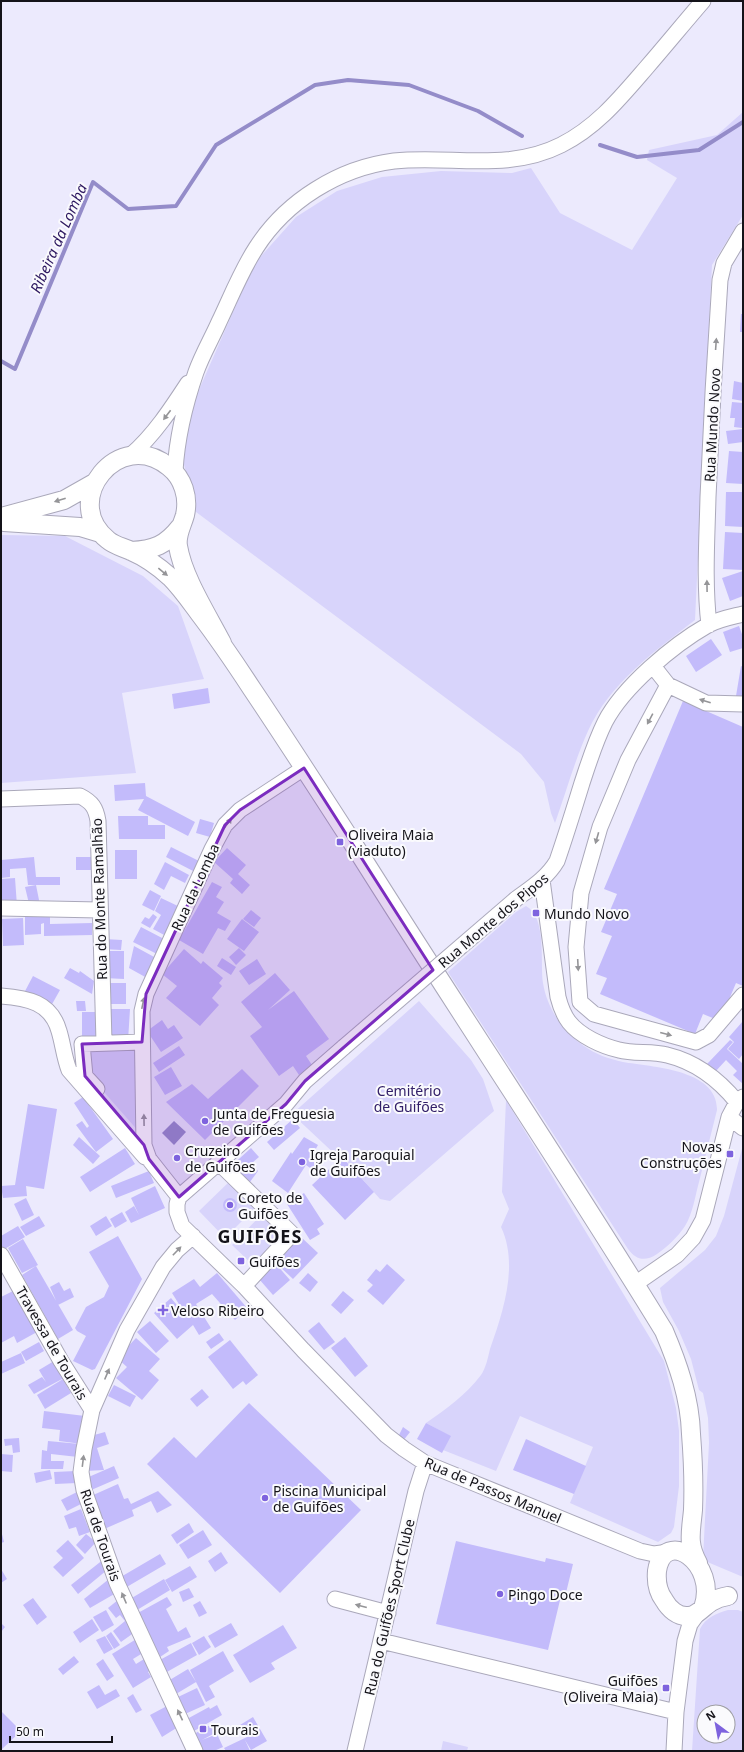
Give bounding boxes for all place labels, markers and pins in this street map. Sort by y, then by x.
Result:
place label: Oliveira Maia (viaduto) [348,825,434,860]
marker: Oliveira Maia (viaduto) [335,837,345,847]
place label: Mundo Novo [544,904,629,923]
marker: Mundo Novo [531,908,541,918]
place label: Junta de Freguesia de Guifões [211,1104,335,1139]
marker: Junta de Freguesia de Guifões [200,1116,210,1126]
place label: Novas Construções [640,1137,722,1172]
place label: Cruzeiro de Guifões [185,1141,256,1176]
place label: Igreja Paroquial de Guifões [310,1145,415,1180]
marker: Novas Construções [725,1149,735,1159]
marker: Cruzeiro de Guifões [172,1153,182,1163]
marker: Igreja Paroquial de Guifões [297,1157,307,1167]
place label: Coreto de Guifões [238,1188,302,1223]
marker: Coreto de Guifões [225,1200,235,1210]
place label: Guifões [249,1252,300,1271]
marker: Guifões [236,1256,246,1266]
place label: Veloso Ribeiro [171,1301,264,1320]
marker: Veloso Ribeiro [158,1305,168,1315]
place label: Piscina Municipal de Guifões [273,1481,386,1516]
marker: Piscina Municipal de Guifões [260,1493,270,1503]
place label: Pingo Doce [508,1585,583,1604]
marker: Pingo Doce [495,1589,505,1599]
place label: Guifões (Oliveira Maia) [564,1671,658,1706]
marker: Guifões (Oliveira Maia) [661,1683,671,1693]
place label: Tourais [211,1720,259,1739]
marker: Tourais [198,1724,208,1734]

